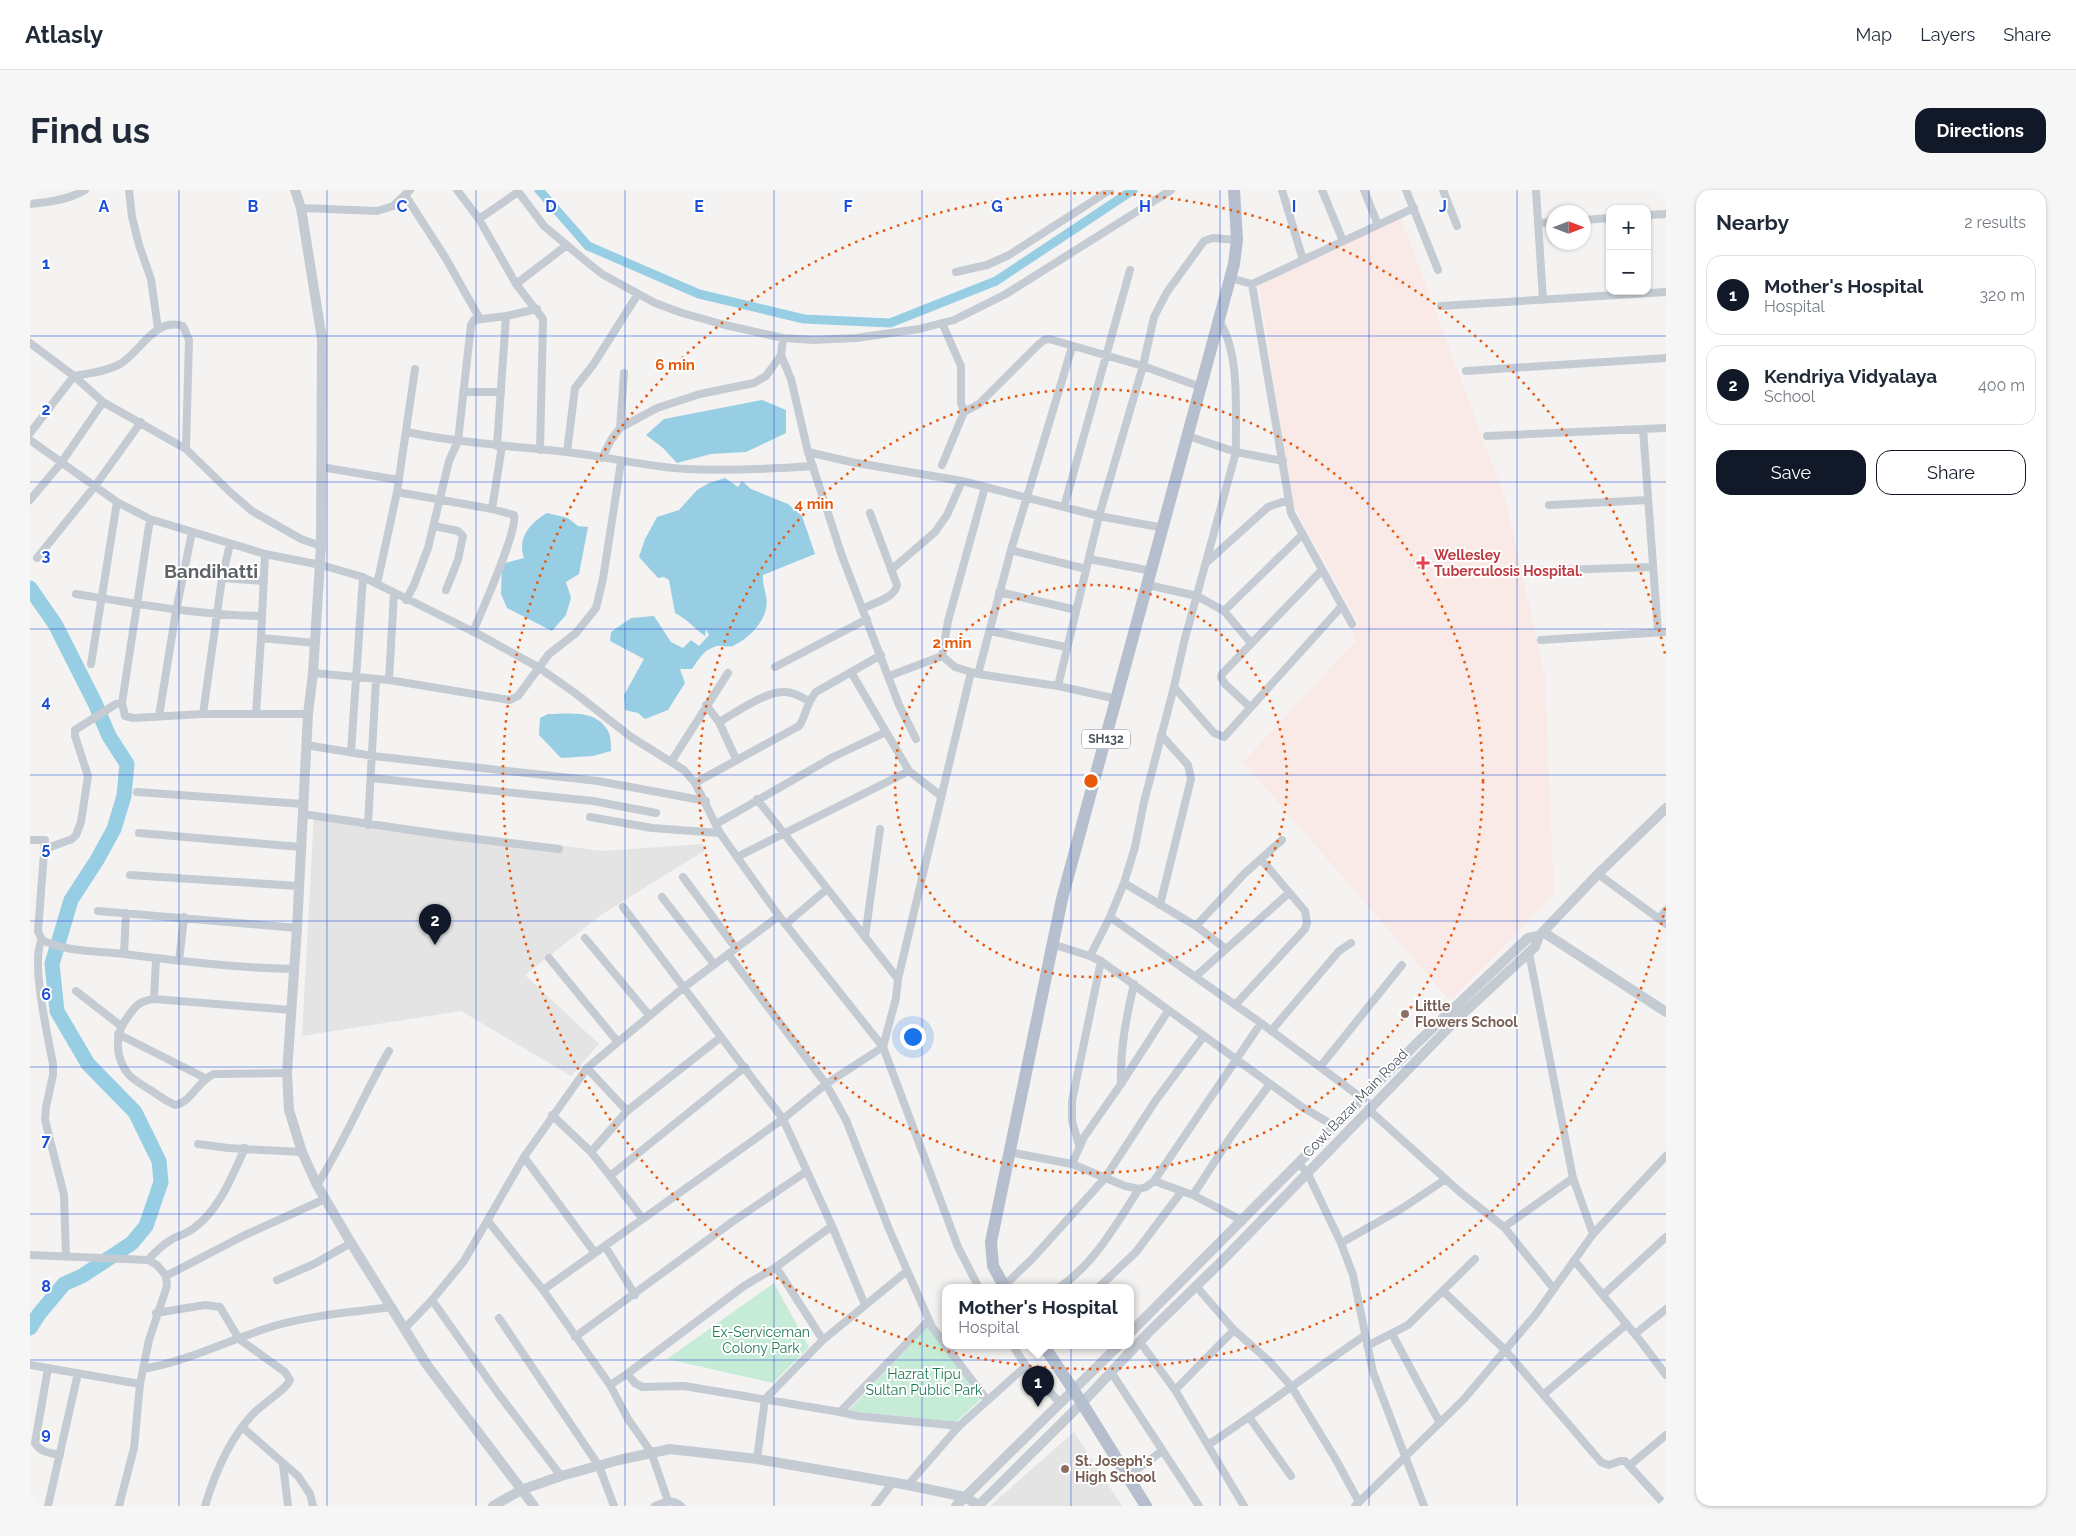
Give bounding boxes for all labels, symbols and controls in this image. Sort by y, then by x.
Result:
text: Atlasly [25,20,103,49]
text: Map [1856,24,1892,45]
text: Layers [1920,24,1975,45]
text: Share [2003,24,2051,45]
button: Directions [1915,108,2046,153]
text: Find us [30,110,150,151]
text: A [99,197,110,216]
text: B [248,197,259,216]
text: C [397,197,408,216]
text: D [545,197,557,216]
text: E [694,197,704,216]
text: F [843,197,853,216]
text: G [991,197,1003,216]
text: H [1139,197,1151,216]
text: I [1292,197,1296,216]
text: J [1439,197,1447,216]
north arrow [1546,205,1591,250]
map controls [1606,205,1651,295]
button: + [1606,205,1651,250]
text: Nearby [1716,210,1789,235]
text: 2 results [1964,213,2026,232]
button: − [1606,250,1651,295]
text: 1 [42,254,50,273]
text: Mother's Hospital [1764,275,1923,297]
text: 1 [1729,286,1737,305]
text: 320 m [1980,286,2025,305]
text: Hospital [1764,297,1825,316]
text: 6 min [655,356,695,374]
text: Kendriya Vidyalaya [1764,365,1937,387]
text: 2 [1728,376,1738,395]
text: 400 m [1978,376,2025,395]
text: School [1764,387,1815,406]
text: 2 [41,400,51,419]
button: Save [1716,450,1866,495]
button: Share [1876,450,2026,495]
text: 4 min [794,495,834,513]
text: 3 [42,546,51,565]
place label: Wellesley Tuberculosis Hospital. [1434,547,1582,579]
marker: Wellesley Tuberculosis Hospital. [1416,556,1430,570]
district label: Bandihatti [164,560,258,582]
text: 2 min [933,634,971,652]
text: 4 [41,692,51,711]
road number: SH132 [1082,730,1130,748]
centre of rings [1082,772,1100,790]
text: 5 [42,839,51,858]
pin: 2 [419,904,451,945]
text: 6 [41,985,51,1004]
place label: Little Flowers School [1415,998,1518,1030]
marker: Little Flowers School [1399,1008,1411,1020]
your location [900,1024,926,1050]
street label: Cowl Bazar Main Road [1299,1046,1411,1160]
text: 7 [42,1131,51,1150]
text: 8 [41,1277,51,1296]
popup [942,1284,1134,1349]
text: Mother's Hospital [958,1296,1118,1318]
text: Hospital [958,1318,1019,1337]
park label: Ex-Serviceman Colony Park [712,1324,810,1356]
park label: Hazrat Tipu Sultan Public Park [865,1366,983,1398]
pin: 1 [1022,1366,1054,1407]
text: 9 [41,1424,51,1443]
place label: St. Joseph's High School [1075,1453,1157,1485]
marker: St. Joseph's High School [1059,1463,1071,1475]

